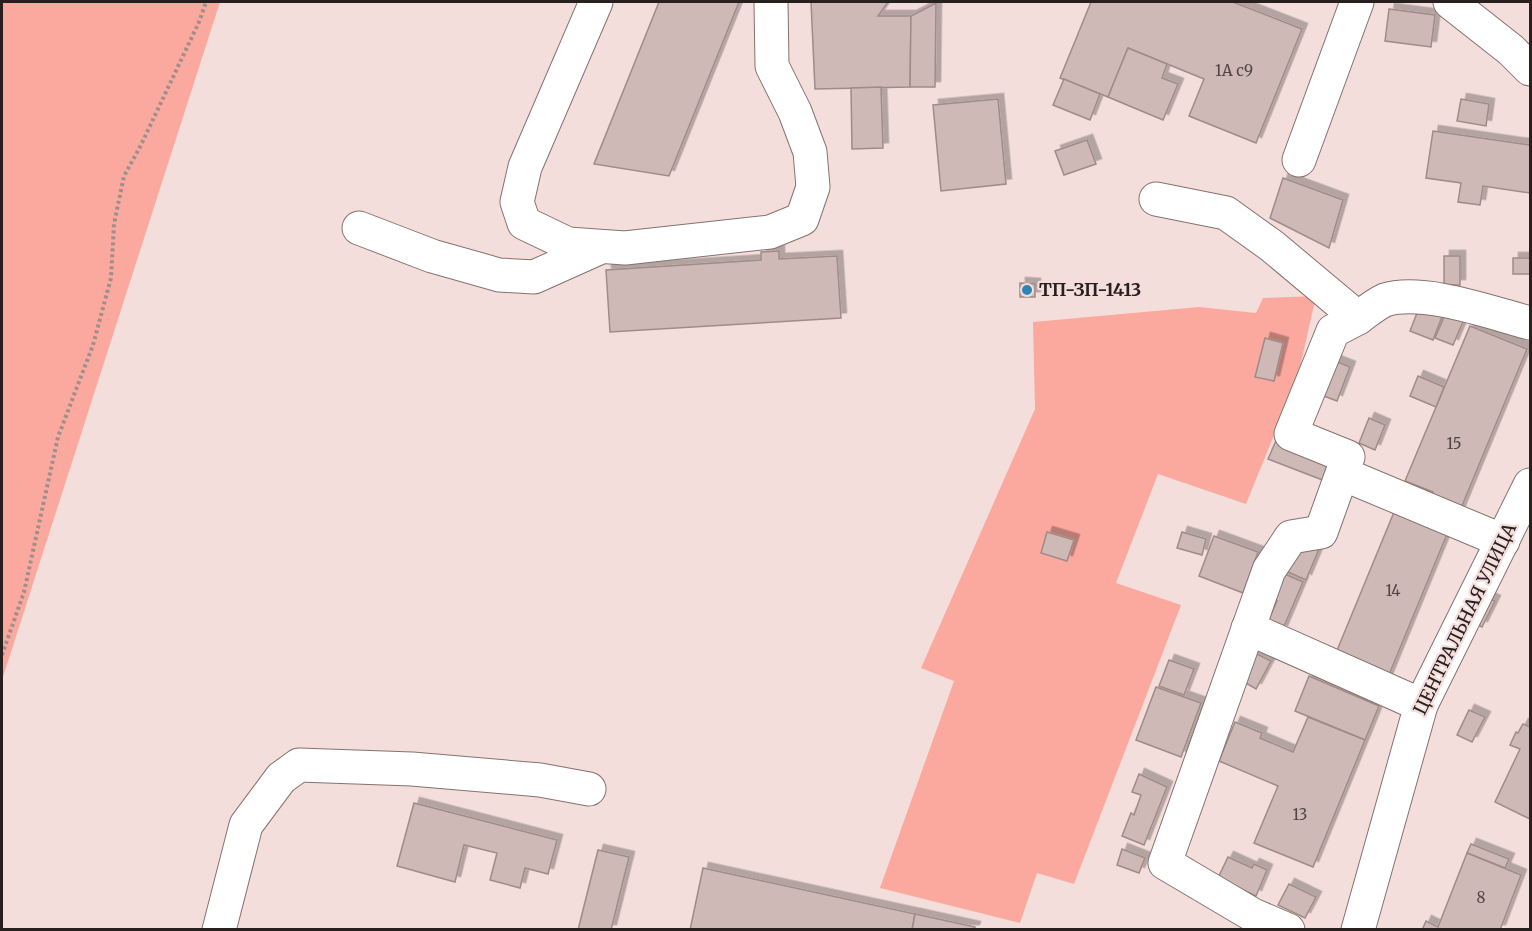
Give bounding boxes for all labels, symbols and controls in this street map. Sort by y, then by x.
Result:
house number: 1А с9 [1215,61,1253,80]
place label: ТП-ЗП-1413 [1039,278,1141,301]
marker: ТП-ЗП-1413 [1020,283,1034,297]
house number: 15 [1446,434,1462,453]
street label: ЦЕНТРАЛЬНАЯ УЛИЦА [1408,519,1521,718]
house number: 14 [1385,581,1401,600]
house number: 13 [1293,805,1307,824]
house number: 8 [1477,888,1486,907]

